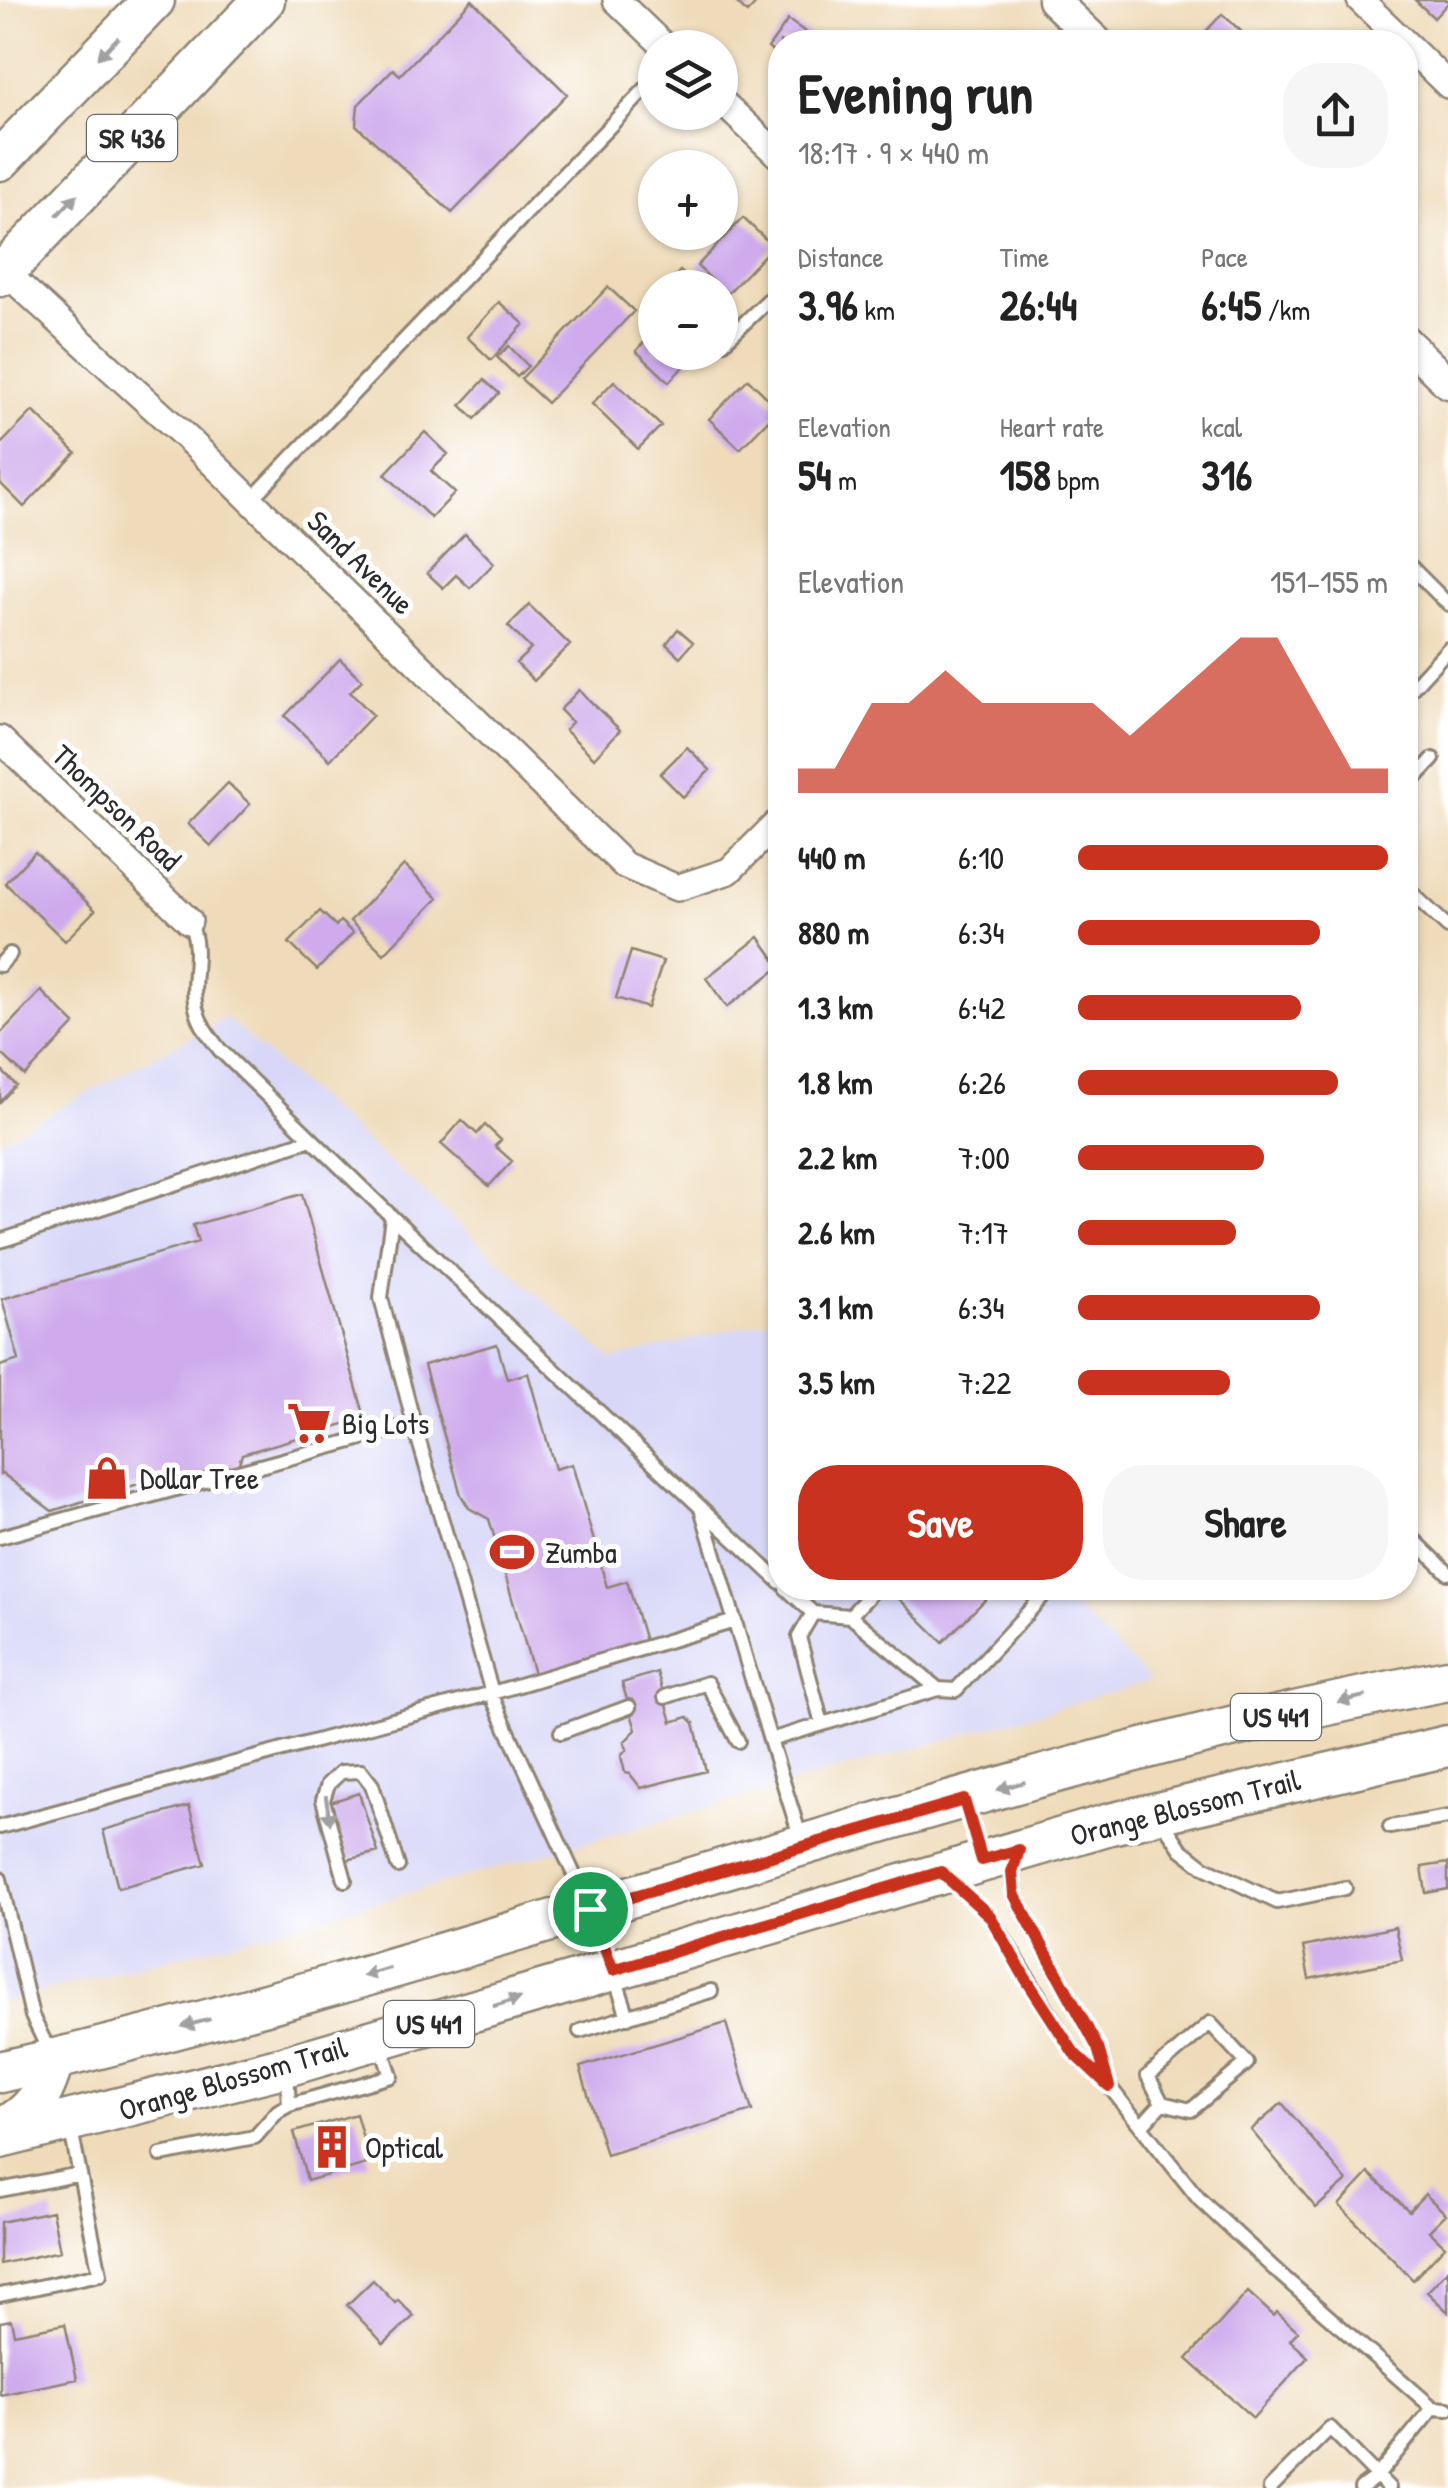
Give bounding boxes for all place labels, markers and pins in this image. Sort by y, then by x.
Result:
supermarket icon: Big Lots [285,1399,333,1447]
place label: Big Lots [342,1403,429,1443]
shop icon: Dollar Tree [83,1454,131,1502]
place label: Dollar Tree [140,1458,259,1498]
sports icon: Zumba [488,1528,536,1576]
place label: Zumba [545,1532,617,1572]
pin [548,1867,633,1952]
building icon: Optical [308,2123,356,2171]
place label: Optical [365,2127,443,2167]

